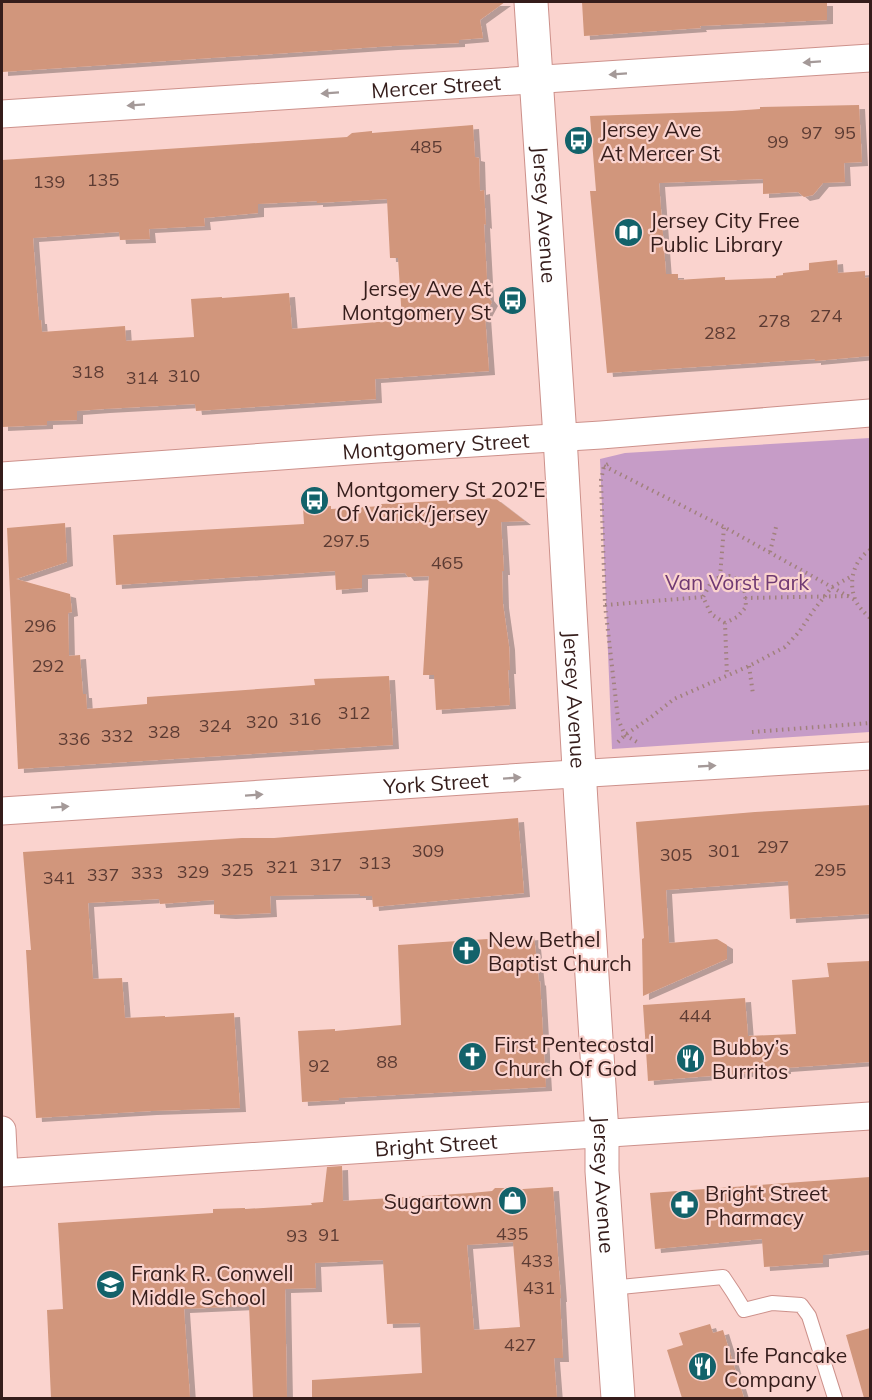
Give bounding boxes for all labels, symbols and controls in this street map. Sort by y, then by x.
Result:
one-way arrow [803,57,822,66]
street label: Mercer Street [370,69,502,103]
one-way arrow [608,70,627,79]
one-way arrow [321,88,340,98]
one-way arrow [126,101,145,110]
place label: Jersey Ave At Mercer St [600,116,720,166]
house number: 97 [801,121,823,144]
house number: 95 [834,121,856,144]
bus stop icon: Jersey Ave At Mercer St [563,125,595,157]
house number: 99 [767,130,789,153]
house number: 485 [410,135,442,158]
street label: Jersey Avenue [528,145,563,284]
house number: 135 [87,168,119,191]
house number: 139 [33,170,65,193]
place label: Jersey City Free Public Library [650,207,800,257]
library icon: Jersey City Free Public Library [613,216,645,248]
place label: Jersey Ave At Montgomery St [342,275,491,325]
bus stop icon: Jersey Ave At Montgomery St [496,284,528,316]
house number: 274 [810,304,842,327]
house number: 278 [758,309,790,332]
house number: 282 [704,321,736,344]
house number: 318 [72,360,104,383]
house number: 310 [168,364,200,387]
house number: 314 [126,366,158,389]
street label: Montgomery Street [342,427,530,464]
place label: Montgomery St 202'E Of Varick/jersey [336,476,546,526]
bus stop icon: Montgomery St 202'E Of Varick/jersey [299,485,331,517]
house number: 297.5 [322,529,370,552]
house number: 465 [431,551,463,574]
park label: Van Vorst Park [665,569,809,595]
house number: 296 [24,614,56,637]
street label: Jersey Avenue [558,630,592,769]
house number: 292 [32,654,64,677]
house number: 312 [338,701,370,724]
house number: 316 [289,707,321,730]
house number: 320 [246,710,278,733]
house number: 324 [199,714,231,737]
house number: 328 [148,720,180,743]
house number: 332 [101,724,133,747]
house number: 336 [58,727,90,750]
one-way arrow [697,761,716,771]
street label: York Street [382,766,489,799]
one-way arrow [502,773,521,782]
one-way arrow [245,790,264,799]
one-way arrow [50,803,69,812]
house number: 297 [757,835,789,858]
house number: 309 [412,839,444,862]
house number: 301 [708,839,740,862]
house number: 305 [660,843,692,866]
house number: 313 [359,851,391,874]
house number: 317 [310,853,342,876]
house number: 321 [266,855,298,878]
house number: 325 [221,858,253,881]
house number: 295 [814,858,846,881]
house number: 329 [177,860,209,883]
house number: 333 [131,861,163,884]
house number: 337 [87,863,119,886]
house number: 341 [43,866,75,889]
place label: New Bethel Baptist Church [488,926,632,976]
church icon: New Bethel Baptist Church [451,935,483,967]
house number: 444 [679,1004,711,1027]
place label: First Pentecostal Church Of God [494,1031,655,1081]
place label: Bubby’s Burritos [712,1034,789,1084]
church icon: First Pentecostal Church Of God [457,1040,489,1072]
restaurant icon: Bubby’s Burritos [675,1043,707,1075]
house number: 88 [376,1050,398,1073]
house number: 92 [308,1054,330,1077]
street label: Jersey Avenue [588,1115,621,1254]
street label: Bright Street [374,1127,498,1161]
place label: Bright Street Pharmacy [705,1180,828,1230]
shop icon: Sugartown [497,1185,529,1217]
place label: Sugartown [384,1188,492,1214]
pharmacy icon: Bright Street Pharmacy [668,1189,700,1221]
house number: 435 [496,1222,528,1245]
house number: 91 [318,1223,340,1246]
house number: 93 [286,1224,308,1247]
house number: 433 [521,1249,553,1272]
place label: Frank R. Conwell Middle School [131,1260,294,1310]
school or university icon: Frank R. Conwell Middle School [94,1269,126,1301]
house number: 431 [523,1276,555,1299]
house number: 427 [504,1333,536,1356]
place label: Life Pancake Company [724,1342,847,1392]
restaurant icon: Life Pancake Company [687,1351,719,1383]

